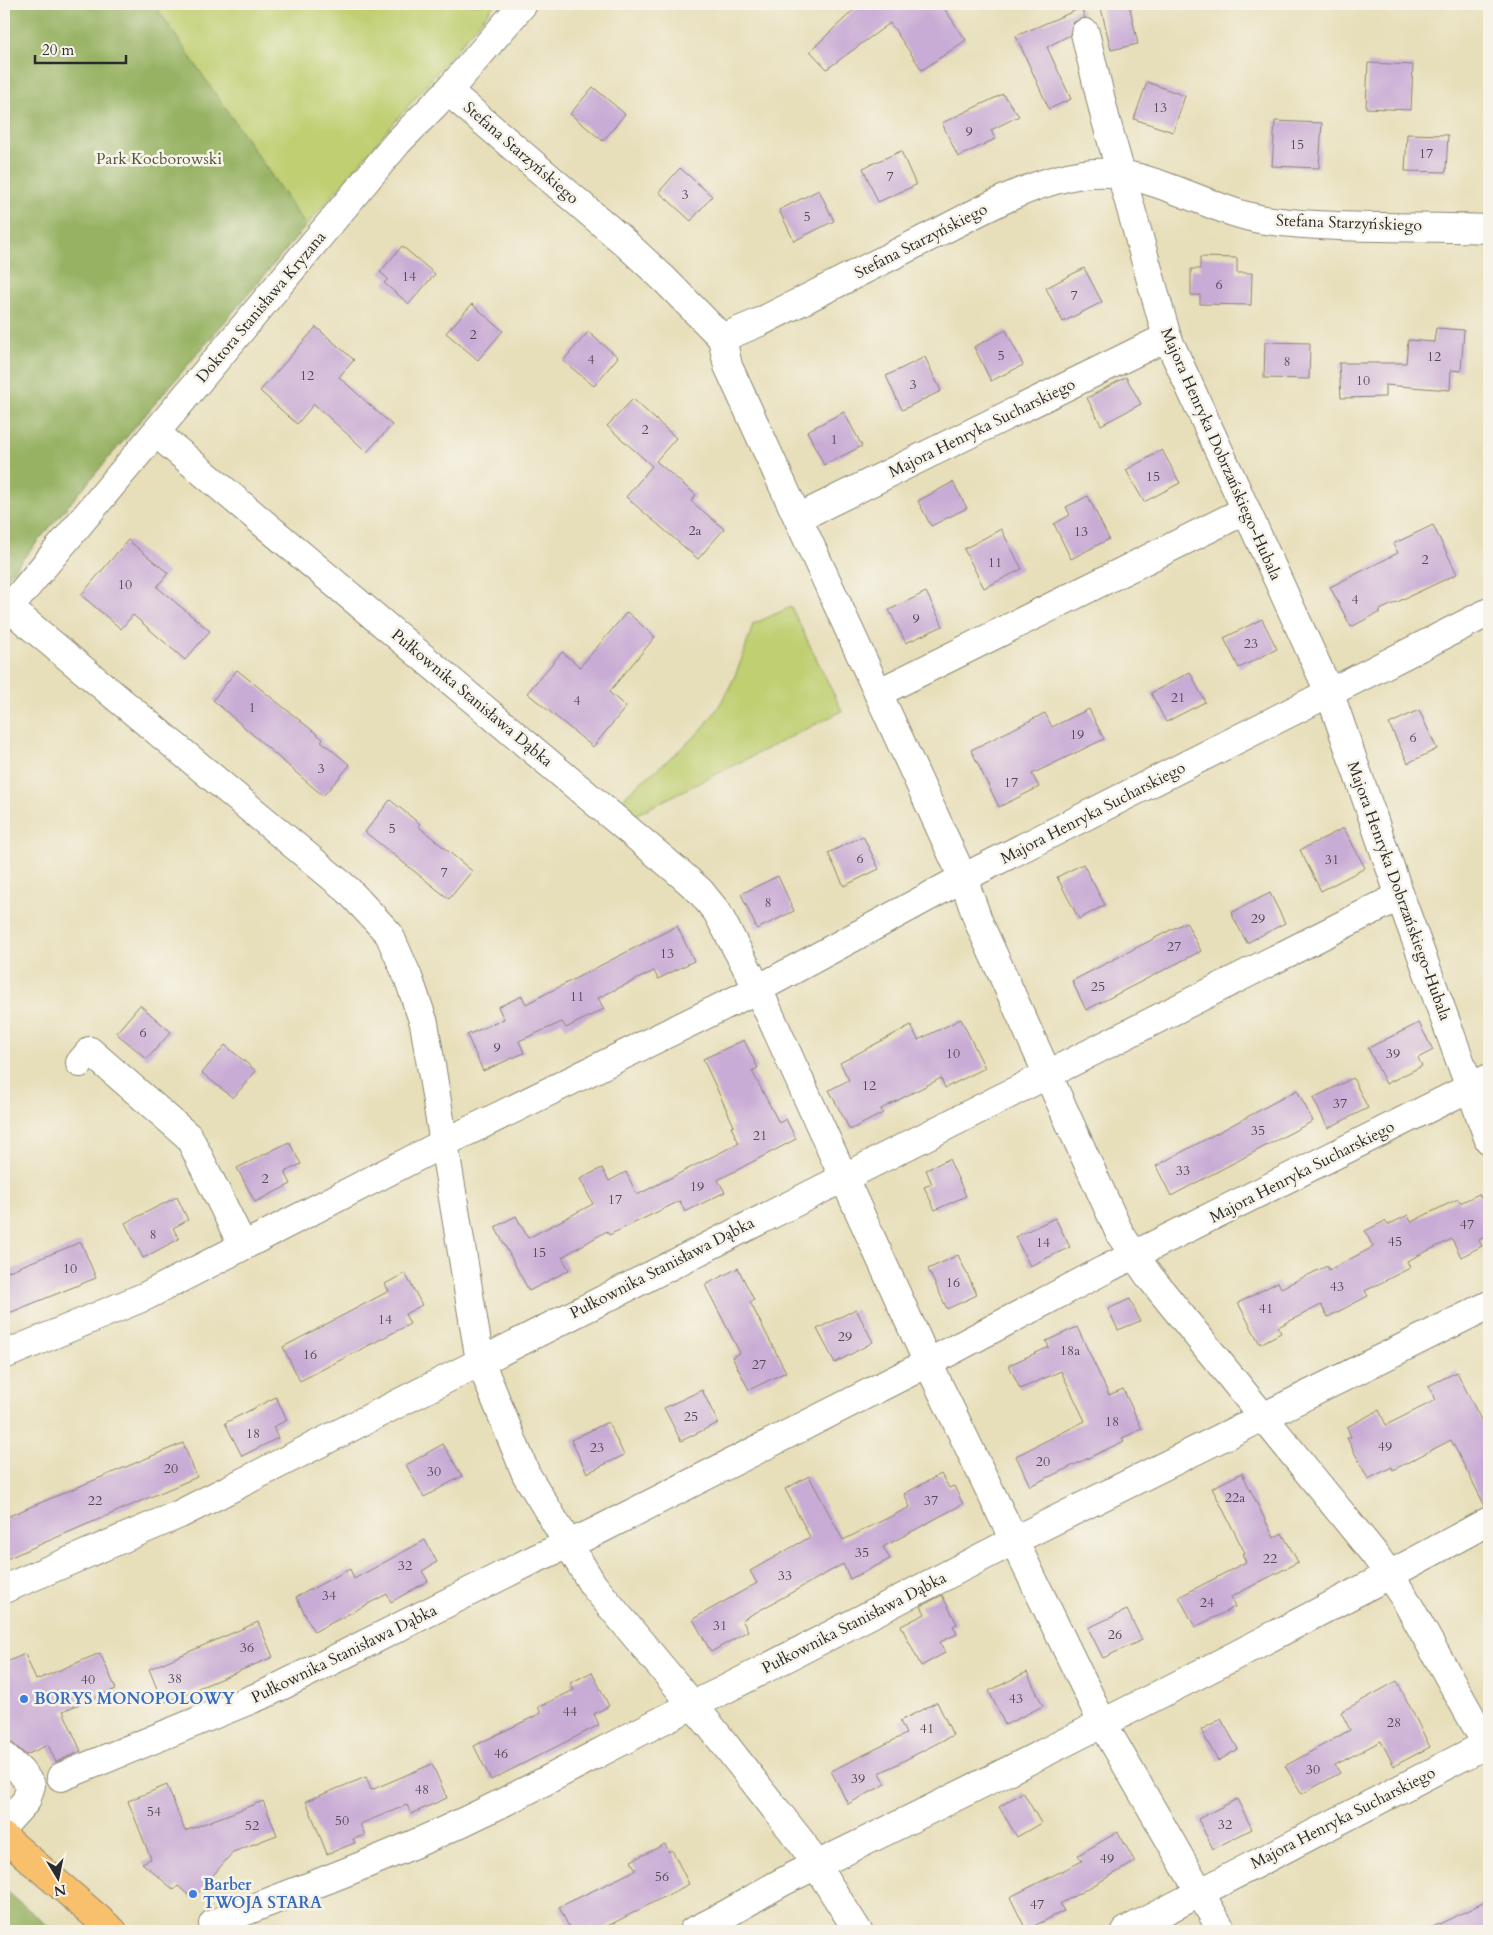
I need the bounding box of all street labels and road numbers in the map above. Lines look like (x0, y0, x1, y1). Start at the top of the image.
street label: Stefana Starzyńskiego (459, 97, 584, 210)
street label: Stefana Starzyńskiego (851, 198, 991, 284)
street label: Stefana Starzyńskiego (1276, 209, 1423, 237)
street label: Doktora Stanisława Kryzana (191, 226, 331, 387)
street label: Majora Henryka Dobrzańskiego-Hubala (1155, 324, 1287, 584)
street label: Majora Henryka Sucharskiego (885, 373, 1079, 483)
street label: Pułkownika Stanisława Dąbka (387, 624, 557, 772)
street label: Majora Henryka Sucharskiego (997, 757, 1190, 869)
street label: Majora Henryka Dobrzańskiego-Hubala (1342, 758, 1456, 1024)
street label: Majora Henryka Sucharskiego (1206, 1116, 1399, 1228)
street label: Pułkownika Stanisława Dąbka (566, 1212, 758, 1324)
street label: Pułkownika Stanisława Dąbka (758, 1567, 950, 1679)
street label: Pułkownika Stanisława Dąbka (247, 1599, 441, 1709)
street label: Majora Henryka Sucharskiego (1247, 1762, 1440, 1874)

